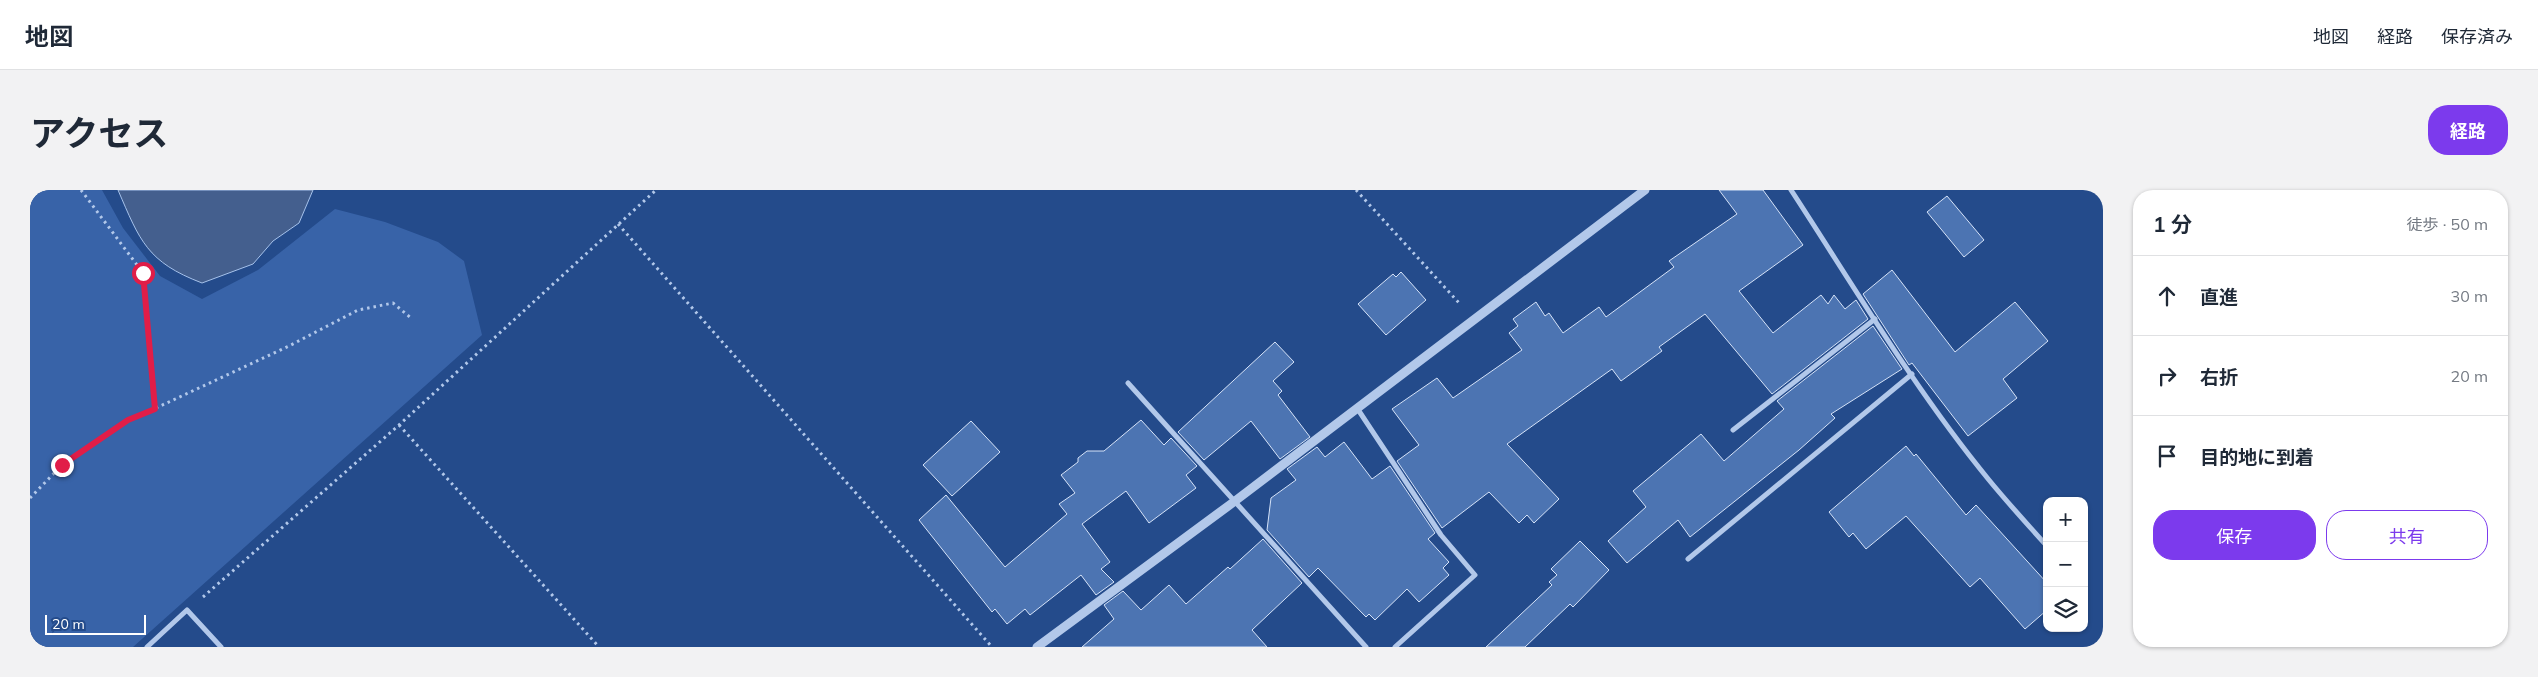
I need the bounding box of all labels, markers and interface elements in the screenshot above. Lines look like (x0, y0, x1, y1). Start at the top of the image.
text: 地図 (25, 21, 73, 51)
text: 地図 (2313, 25, 2349, 48)
text: 経路 (2377, 25, 2413, 48)
text: 保存済み (2441, 25, 2513, 48)
button: 経路 (2428, 105, 2508, 155)
text: アクセス (30, 111, 168, 155)
text: 1 分 (2153, 211, 2192, 237)
text: 徒歩 · 50 m (2407, 214, 2488, 234)
route start (132, 262, 155, 285)
icon: ahead (2153, 282, 2181, 310)
text: 直進 (2200, 285, 2238, 309)
text: 30 m (2451, 286, 2488, 306)
icon: right (2153, 362, 2181, 390)
text: 右折 (2200, 365, 2238, 389)
text: 20 m (2451, 366, 2488, 386)
icon: arrive (2153, 442, 2181, 470)
text: 目的地に到着 (2200, 445, 2314, 469)
route end (51, 454, 74, 477)
map controls (2043, 497, 2088, 632)
button: + (2043, 497, 2088, 542)
button: 保存 (2153, 510, 2316, 560)
button: 共有 (2326, 510, 2488, 560)
button: − (2043, 542, 2088, 587)
button: layers (2043, 587, 2088, 632)
scale bar (45, 612, 146, 635)
text: 20 m (52, 615, 85, 633)

